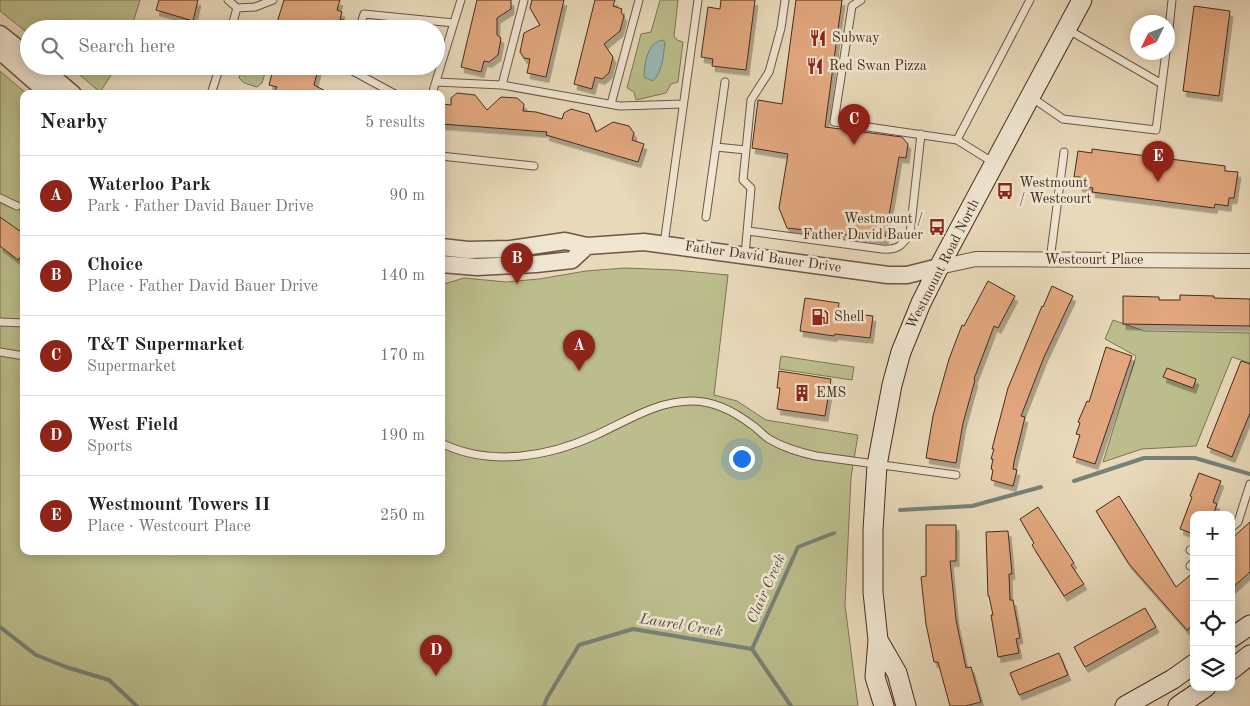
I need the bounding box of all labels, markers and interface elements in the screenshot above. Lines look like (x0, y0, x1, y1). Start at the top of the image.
north arrow (1130, 15, 1175, 60)
search box (20, 20, 445, 75)
restaurant icon: Subway (808, 28, 828, 48)
place label: Subway (832, 31, 880, 45)
icon: search (38, 34, 66, 62)
text: Search here (78, 38, 175, 57)
restaurant icon: Red Swan Pizza (805, 56, 825, 76)
place label: Red Swan Pizza (829, 59, 927, 73)
pin: C (838, 104, 870, 145)
text: Nearby (40, 112, 108, 133)
text: 5 results (365, 115, 425, 131)
pin: E (1142, 141, 1174, 182)
text: Waterloo Park (87, 176, 211, 195)
place label: Westmount / Westcourt (1019, 176, 1092, 206)
bus stop icon: Westmount / Westcourt (995, 181, 1015, 201)
text: A (50, 188, 62, 204)
text: 90 m (389, 188, 425, 204)
street label: Westmount Road North (904, 196, 982, 331)
text: Park · Father David Bauer Drive (87, 199, 314, 215)
place label: Westmount / Father David Bauer (803, 212, 923, 242)
bus stop icon: Westmount / Father David Bauer (927, 217, 947, 237)
street label: Father David Bauer Drive (684, 239, 842, 275)
pin: B (501, 243, 533, 284)
street label: Westcourt Place (1045, 253, 1143, 267)
text: Choice (87, 256, 143, 275)
text: B (50, 268, 62, 284)
text: 140 m (380, 268, 425, 284)
text: Place · Father David Bauer Drive (87, 279, 318, 295)
fuel station icon: Shell (810, 307, 830, 327)
place label: Shell (834, 310, 865, 324)
pin: A (563, 330, 595, 371)
text: T&T Supermarket (87, 336, 244, 355)
text: C (51, 348, 61, 364)
text: 170 m (380, 348, 425, 364)
text: Supermarket (87, 359, 176, 375)
building icon: EMS (792, 383, 812, 403)
place label: EMS (816, 386, 846, 400)
text: West Field (87, 416, 178, 435)
text: D (50, 428, 62, 444)
text: 190 m (380, 428, 425, 444)
text: Sports (87, 439, 132, 455)
your location (729, 446, 755, 472)
text: Westmount Towers II (87, 496, 270, 515)
text: E (50, 508, 62, 524)
text: 250 m (380, 508, 425, 524)
map controls (1190, 511, 1235, 691)
button: + (1190, 511, 1235, 556)
text: Place · Westcourt Place (87, 519, 251, 535)
water label: Clair Creek (745, 552, 789, 626)
button: − (1190, 556, 1235, 601)
button: locate (1190, 601, 1235, 646)
water label: Laurel Creek (637, 612, 724, 640)
pin: D (420, 635, 452, 676)
button: layers (1190, 646, 1235, 691)

